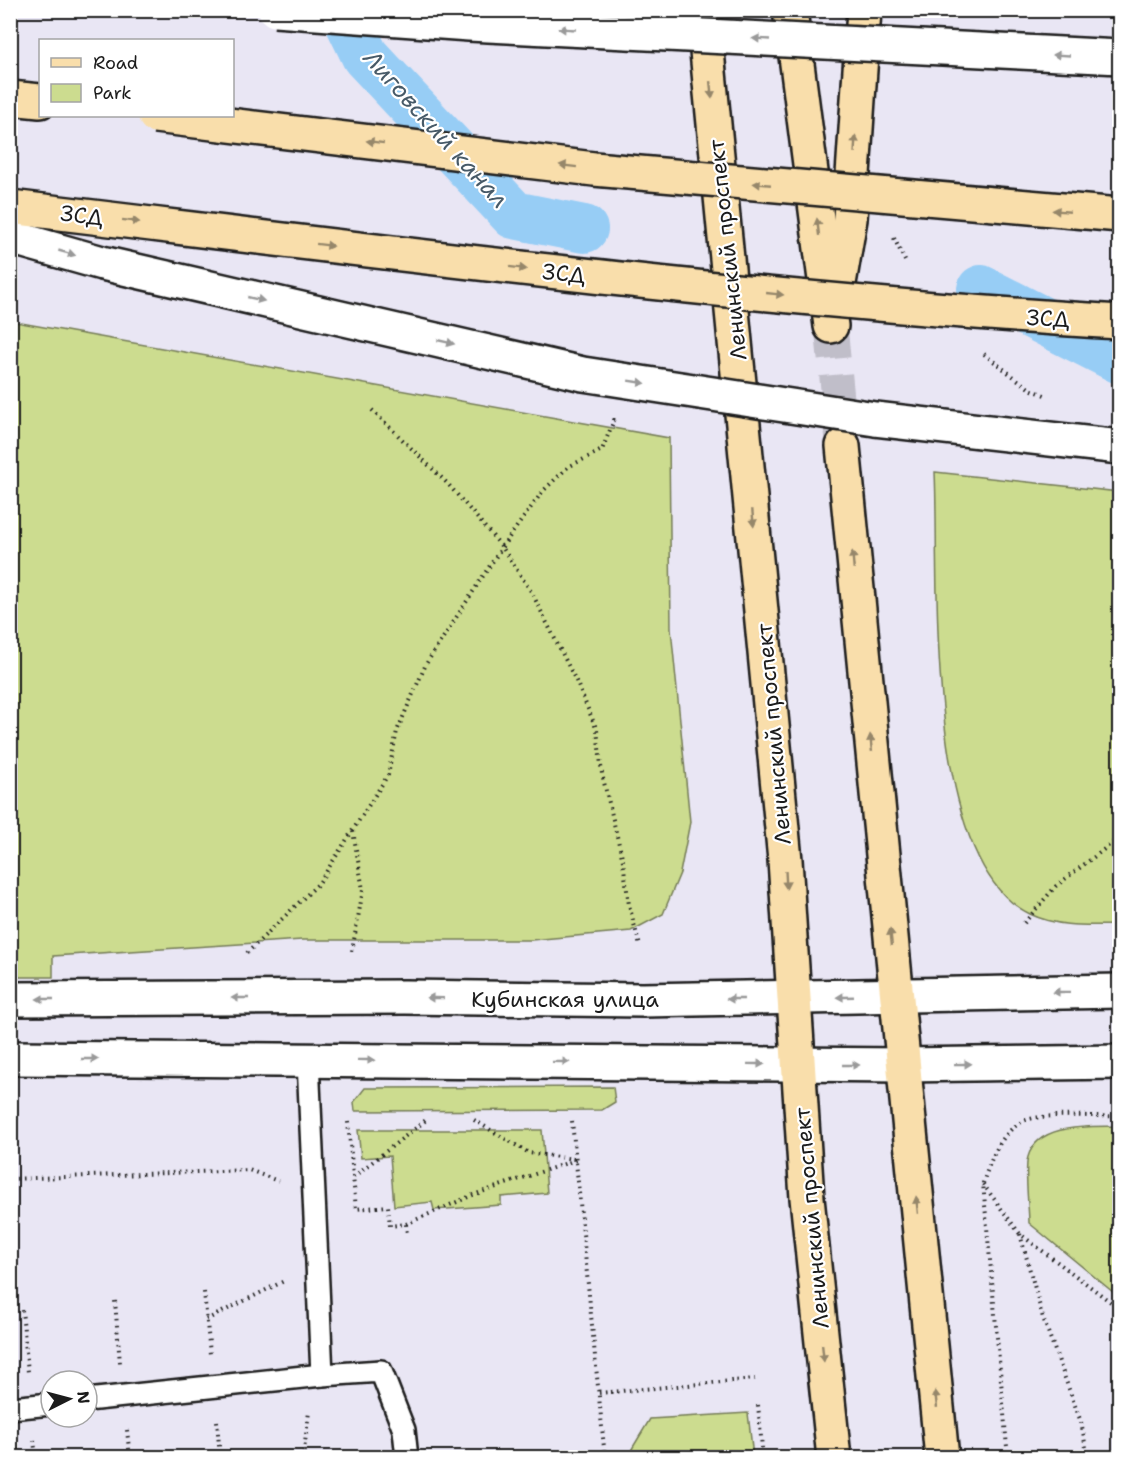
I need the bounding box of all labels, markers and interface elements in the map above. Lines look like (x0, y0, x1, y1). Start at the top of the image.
one-way arrow (557, 25, 576, 34)
one-way arrow (752, 35, 771, 44)
legend (39, 39, 234, 117)
water label: Лиговский канал (356, 42, 516, 215)
one-way arrow (1052, 50, 1071, 60)
text: Road (93, 51, 138, 75)
one-way arrow (706, 80, 716, 99)
text: Park (93, 81, 132, 105)
one-way arrow (850, 134, 859, 153)
street label: Ленинский проспект (701, 137, 754, 362)
one-way arrow (365, 138, 384, 147)
one-way arrow (559, 161, 578, 171)
one-way arrow (753, 179, 772, 189)
street label: ЗСД (59, 198, 105, 233)
one-way arrow (1052, 206, 1071, 216)
one-way arrow (122, 217, 141, 226)
one-way arrow (813, 217, 823, 236)
one-way arrow (315, 240, 334, 249)
one-way arrow (58, 249, 76, 258)
street label: ЗСД (541, 257, 587, 290)
one-way arrow (509, 263, 528, 272)
one-way arrow (766, 289, 785, 299)
one-way arrow (247, 294, 266, 304)
street label: ЗСД (1026, 303, 1071, 334)
one-way arrow (437, 338, 456, 348)
one-way arrow (628, 378, 647, 387)
one-way arrow (748, 509, 758, 528)
one-way arrow (848, 550, 858, 569)
street label: Ленинский проспект (749, 621, 798, 846)
one-way arrow (866, 734, 876, 753)
one-way arrow (782, 870, 791, 889)
one-way arrow (886, 928, 896, 947)
street label: Кубинская улица (471, 985, 659, 1014)
one-way arrow (1052, 987, 1071, 996)
one-way arrow (836, 992, 855, 1002)
one-way arrow (231, 993, 250, 1003)
one-way arrow (426, 993, 445, 1003)
one-way arrow (36, 994, 55, 1004)
one-way arrow (726, 994, 745, 1004)
one-way arrow (80, 1054, 99, 1064)
one-way arrow (357, 1055, 376, 1065)
one-way arrow (552, 1057, 571, 1067)
one-way arrow (747, 1059, 766, 1069)
one-way arrow (953, 1059, 972, 1069)
one-way arrow (842, 1060, 861, 1070)
street label: Ленинский проспект (787, 1105, 836, 1330)
one-way arrow (912, 1196, 921, 1215)
one-way arrow (818, 1343, 828, 1362)
north arrow (39, 1369, 99, 1429)
text: N (72, 1390, 95, 1405)
one-way arrow (931, 1390, 941, 1409)

